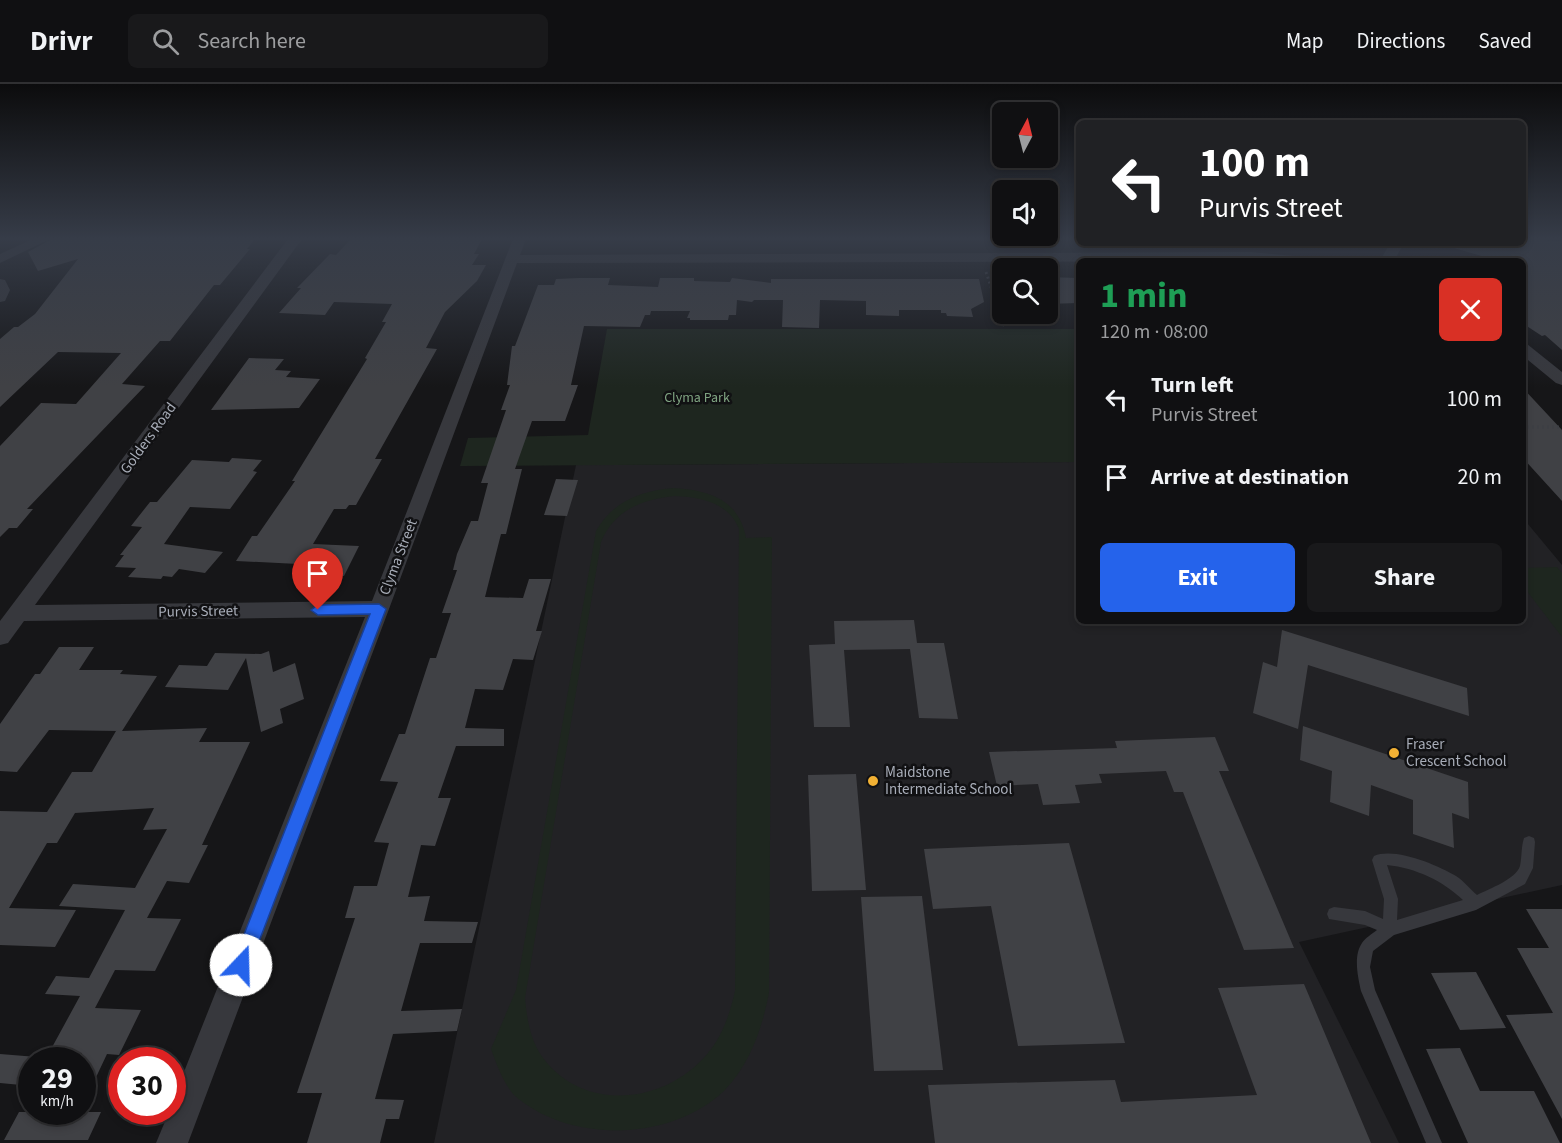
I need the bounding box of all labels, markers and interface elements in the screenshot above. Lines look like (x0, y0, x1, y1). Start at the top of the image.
search box (128, 14, 548, 68)
text: Drivr (30, 21, 92, 61)
icon: search (149, 25, 182, 58)
text: Search here (197, 25, 306, 57)
text: Map (1286, 26, 1324, 56)
text: Directions (1357, 26, 1445, 56)
text: Saved (1478, 26, 1532, 56)
north arrow (992, 102, 1058, 168)
map controls (992, 102, 1058, 324)
text: 100 m (1199, 133, 1310, 193)
icon: left (1100, 144, 1178, 222)
button: sound (992, 180, 1058, 246)
text: Purvis Street (1199, 189, 1343, 228)
button: search (992, 258, 1058, 324)
text: 1 min (1100, 270, 1188, 321)
button: close (1439, 278, 1502, 341)
text: 120 m · 08:00 (1100, 318, 1208, 346)
text: Turn left (1151, 369, 1233, 401)
icon: left (1100, 383, 1133, 416)
text: 100 m (1447, 383, 1502, 415)
park label: Clyma Park (664, 388, 730, 408)
street label: Golders Road (115, 398, 181, 478)
text: Purvis Street (1151, 401, 1257, 429)
icon: arrive (1100, 461, 1133, 494)
text: Arrive at destination (1151, 461, 1349, 493)
text: 20 m (1457, 461, 1502, 493)
street label: Clyma Street (374, 516, 423, 598)
button: Exit (1100, 543, 1295, 612)
button: Share (1307, 543, 1502, 612)
pin (292, 548, 343, 610)
icon: arrive (301, 557, 334, 590)
street label: Purvis Street (158, 600, 238, 623)
place label: Fraser Crescent School (1406, 734, 1507, 772)
marker: Fraser Crescent School (1387, 746, 1401, 760)
place label: Maidstone Intermediate School (885, 762, 1012, 800)
marker: Maidstone Intermediate School (866, 774, 880, 788)
position arrow (209, 933, 273, 997)
speed limit sign: 30 (108, 1047, 186, 1125)
text: 29 (41, 1057, 73, 1100)
text: km/h (40, 1091, 74, 1112)

